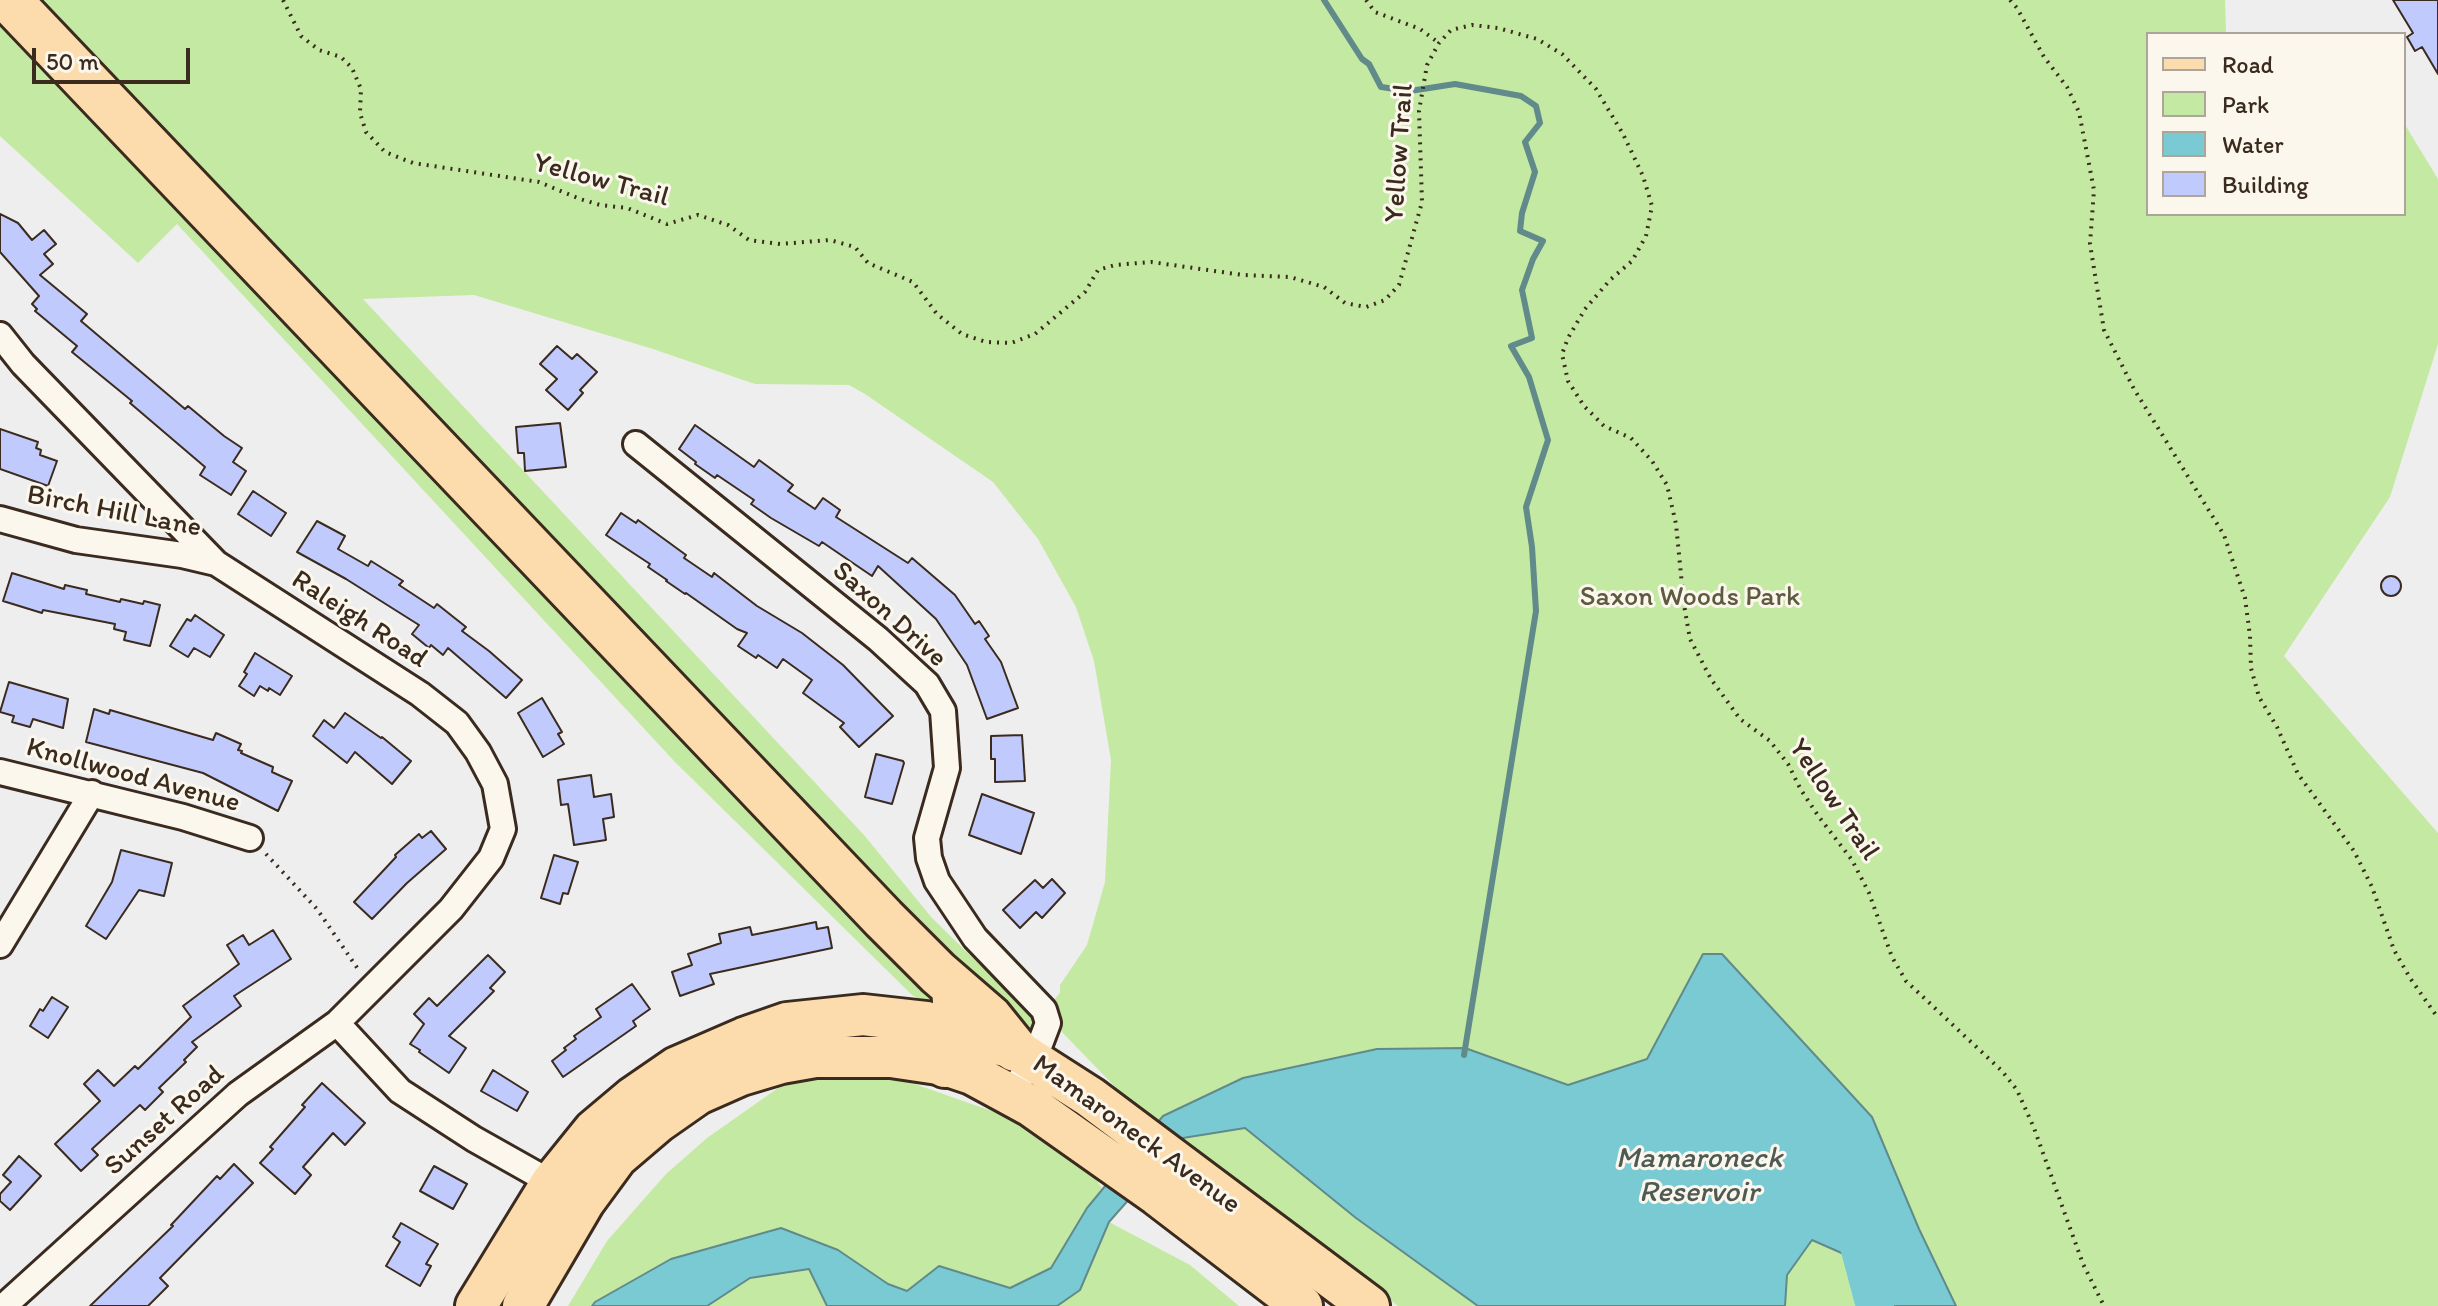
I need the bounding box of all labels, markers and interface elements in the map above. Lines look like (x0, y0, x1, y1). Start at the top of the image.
scale bar (36, 32, 194, 82)
legend (2146, 32, 2406, 216)
text: 50 m (46, 47, 99, 76)
text: Road (2222, 50, 2274, 79)
street label: Yellow Trail (1378, 82, 1422, 224)
text: Park (2222, 90, 2269, 119)
text: Water (2222, 130, 2284, 159)
street label: Yellow Trail (529, 147, 673, 215)
text: Building (2222, 170, 2309, 199)
street label: Birch Hill Lane (24, 479, 204, 545)
street label: Saxon Drive (825, 555, 953, 675)
street label: Raleigh Road (285, 564, 433, 676)
park label: Saxon Woods Park (1580, 581, 1800, 615)
street label: Knollwood Avenue (22, 731, 244, 821)
street label: Yellow Trail (1780, 733, 1886, 867)
street label: Mamaroneck Avenue (1025, 1048, 1247, 1222)
street label: Sunset Road (98, 1058, 232, 1184)
water label: Mamaroneck Reservoir (1616, 1141, 1782, 1212)

